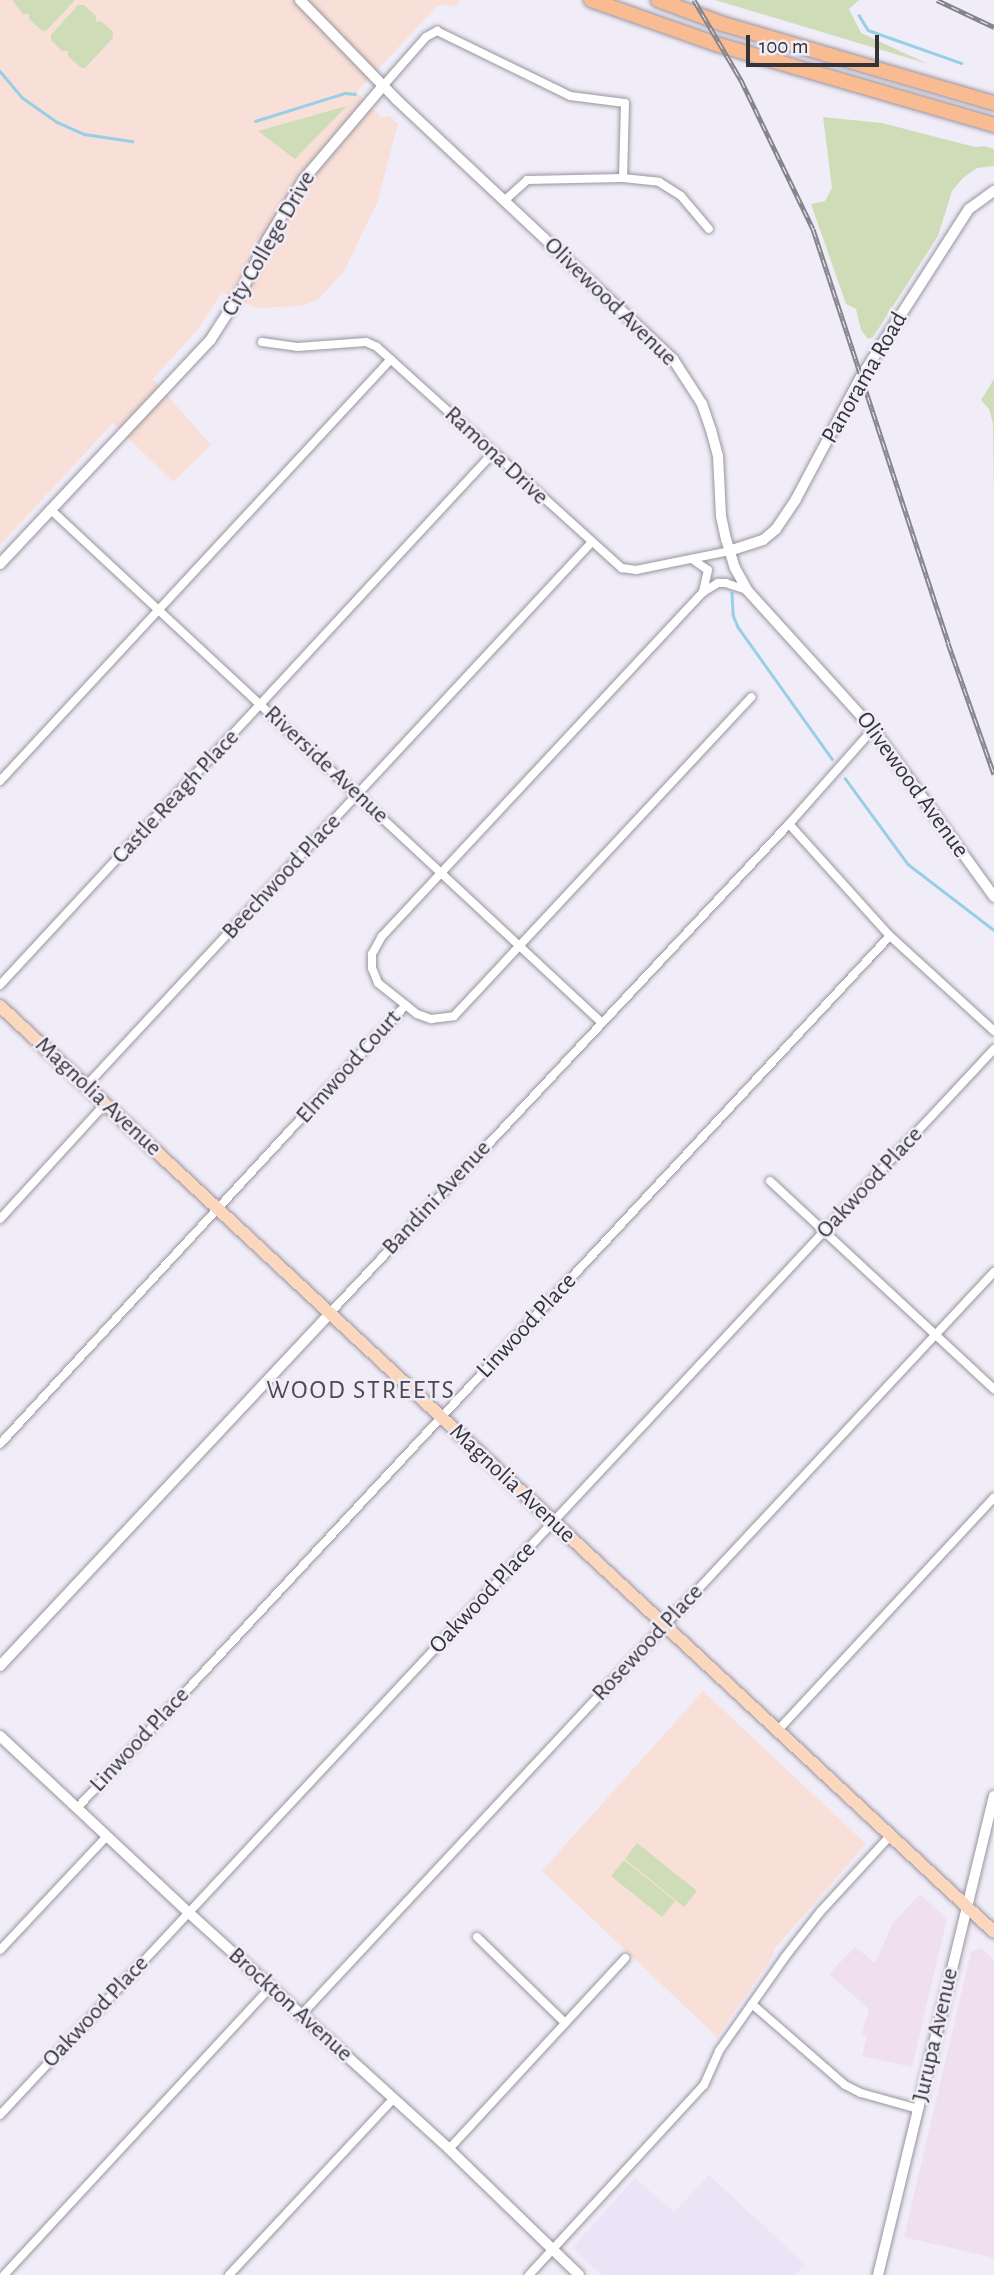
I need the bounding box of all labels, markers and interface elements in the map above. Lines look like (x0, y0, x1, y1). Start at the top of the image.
scale bar (749, 21, 882, 65)
text: 100 m (759, 36, 809, 57)
street label: City College Drive (216, 166, 322, 322)
street label: Olivewood Avenue (538, 231, 682, 373)
street label: Panorama Road (816, 307, 914, 449)
street label: Ramona Drive (438, 401, 554, 511)
street label: Riverside Avenue (258, 700, 394, 830)
street label: Olivewood Avenue (849, 706, 975, 864)
street label: Castle Reagh Place (106, 724, 246, 870)
street label: Beechwood Place (216, 808, 348, 946)
street label: Elmwood Court (290, 1004, 408, 1130)
street label: Magnolia Avenue (29, 1031, 167, 1163)
street label: Oakwood Place (811, 1121, 929, 1245)
street label: Bandini Avenue (377, 1135, 497, 1261)
street label: Linwood Place (471, 1267, 583, 1385)
district label: WOOD STREETS (268, 1375, 454, 1407)
street label: Magnolia Avenue (443, 1418, 581, 1550)
street label: Oakwood Place (424, 1536, 542, 1660)
street label: Rosewood Place (586, 1578, 710, 1708)
street label: Linwood Place (84, 1681, 196, 1799)
street label: Brockton Avenue (222, 1942, 358, 2068)
street label: Oakwood Place (37, 1950, 155, 2074)
street label: Jurupa Avenue (907, 1965, 965, 2105)

